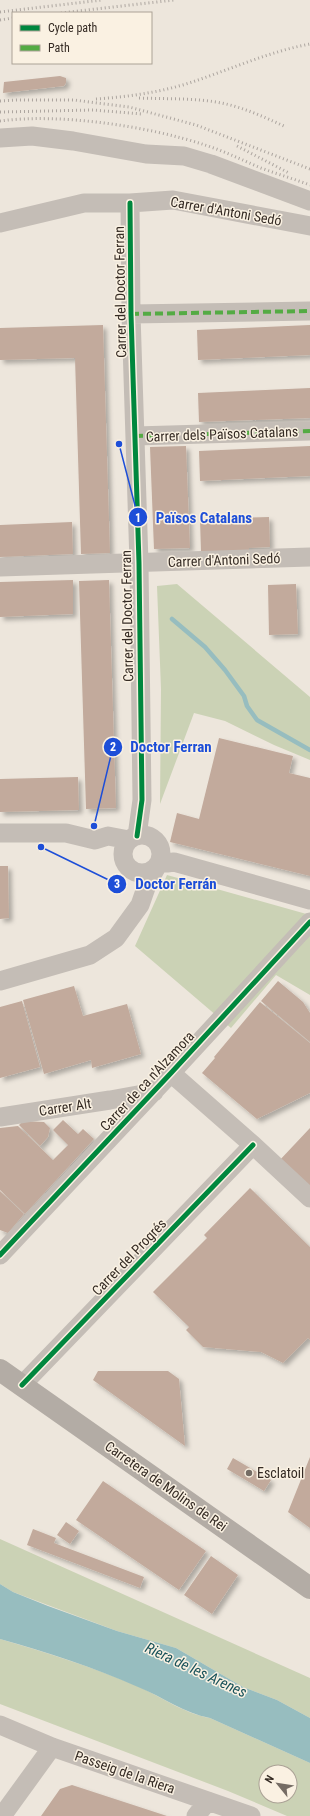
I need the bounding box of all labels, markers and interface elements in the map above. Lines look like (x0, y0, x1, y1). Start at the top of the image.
legend (12, 12, 152, 64)
text: Cycle path (48, 21, 98, 35)
text: Path (48, 41, 70, 55)
street label: Carrer d'Antoni Sedó (169, 193, 283, 229)
street label: Carrer del Doctor Ferran (111, 226, 129, 358)
street label: Carrer dels Països Catalans (145, 423, 299, 445)
callout: Països Catalans (128, 504, 260, 531)
text: Països Catalans (156, 509, 252, 527)
text: 1 (135, 511, 141, 525)
street label: Carrer del Doctor Ferran (118, 550, 136, 682)
street label: Carrer d'Antoni Sedó (167, 550, 281, 570)
callout: Doctor Ferran (103, 734, 220, 761)
text: Doctor Ferran (130, 738, 212, 756)
text: 2 (110, 740, 116, 754)
callout: Doctor Ferrán (107, 871, 225, 898)
text: Doctor Ferrán (135, 875, 217, 893)
text: 3 (114, 877, 120, 891)
street label: Carrer de ca n'Alzamora (97, 1028, 197, 1134)
street label: Carrer Alt (38, 1095, 92, 1119)
street label: Carrer del Progrés (89, 1216, 169, 1298)
street label: Carretera de Molins de Rei (102, 1438, 230, 1534)
place label: Esclatoil (257, 1465, 304, 1481)
marker: Esclatoil (244, 1468, 254, 1478)
water label: Riera de les Arenes (142, 1639, 250, 1702)
street label: Passeig de la Riera (73, 1747, 177, 1797)
north arrow (258, 1764, 298, 1804)
text: N (262, 1773, 277, 1785)

